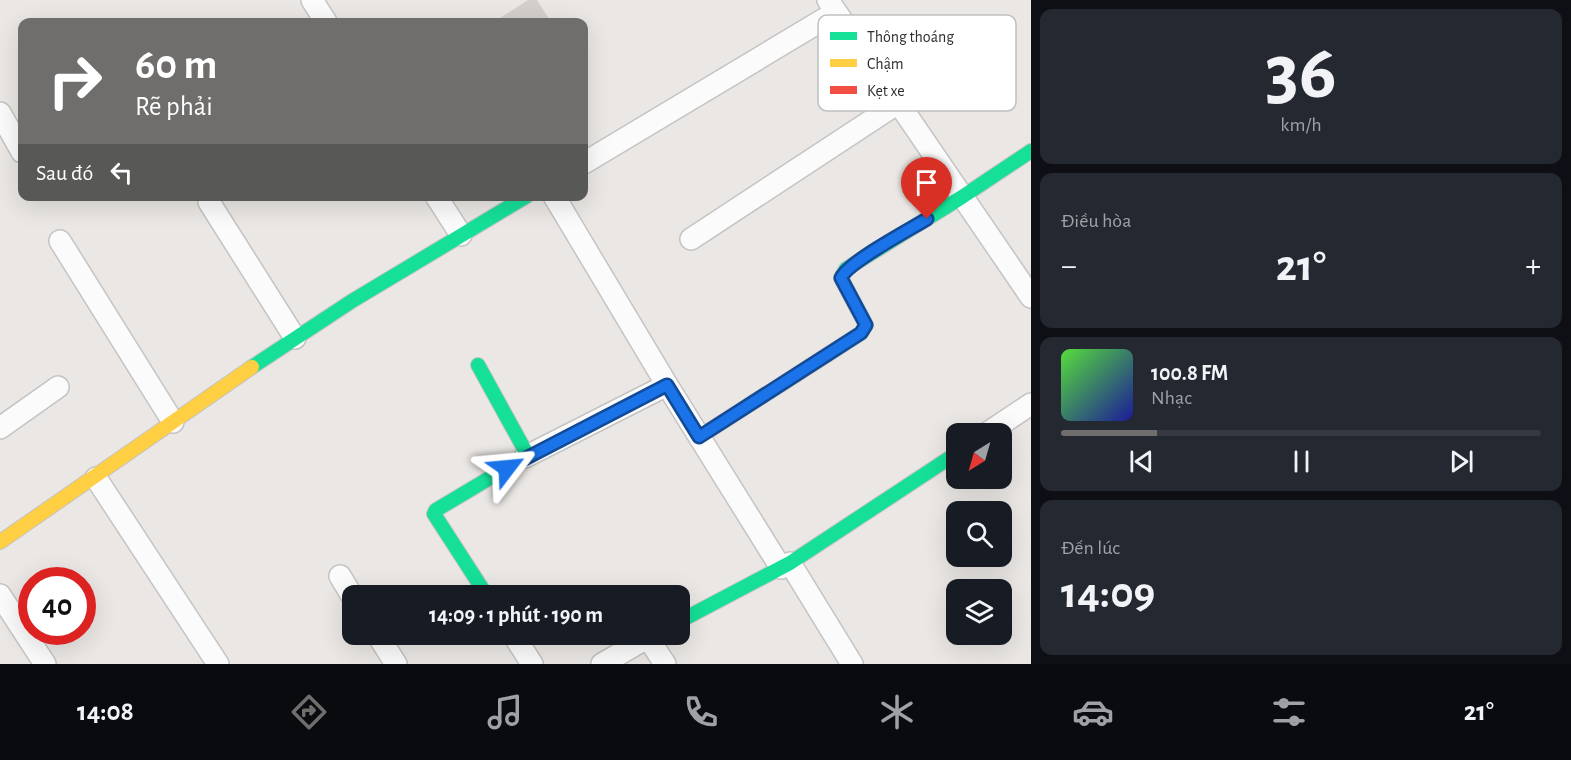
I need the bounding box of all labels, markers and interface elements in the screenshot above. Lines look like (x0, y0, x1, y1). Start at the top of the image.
legend (818, 15, 1016, 111)
text: Thông thoáng (867, 29, 954, 45)
text: 36 (1265, 35, 1337, 113)
icon: right (36, 42, 114, 120)
text: 60 m (135, 44, 217, 86)
text: Chậm (867, 56, 904, 72)
text: Kẹt xe (867, 83, 905, 99)
text: Rẽ phải (135, 93, 213, 120)
text: km/h (1280, 115, 1322, 135)
icon: left (105, 156, 138, 189)
pin (901, 157, 952, 219)
text: Sau đó (36, 162, 93, 184)
icon: arrive (910, 166, 943, 199)
text: Điều hòa (1061, 211, 1131, 231)
text: 21° (1276, 244, 1326, 289)
text: − (1061, 250, 1077, 283)
text: + (1525, 250, 1541, 283)
text: 100.8 FM (1151, 362, 1228, 384)
text: Nhạc (1151, 388, 1192, 408)
north arrow (946, 423, 1012, 489)
map controls (946, 423, 1012, 645)
position arrow (475, 436, 539, 500)
icon: previous (1125, 445, 1158, 478)
icon: pause (1285, 445, 1318, 478)
icon: next (1445, 445, 1478, 478)
button: search (946, 501, 1012, 567)
text: Đến lúc (1061, 538, 1120, 558)
speed limit sign: 40 (18, 567, 96, 645)
text: 14:09 (1061, 571, 1155, 616)
button: layers (946, 579, 1012, 645)
text: 14:09 · 1 phút · 190 m (429, 604, 603, 626)
icon: directions (288, 691, 330, 733)
icon: music (484, 691, 526, 733)
icon: phone (680, 691, 722, 733)
icon: climate (876, 691, 918, 733)
icon: car (1072, 691, 1114, 733)
icon: filters (1268, 691, 1310, 733)
text: 14:08 (77, 698, 134, 725)
text: 21° (1464, 698, 1494, 725)

